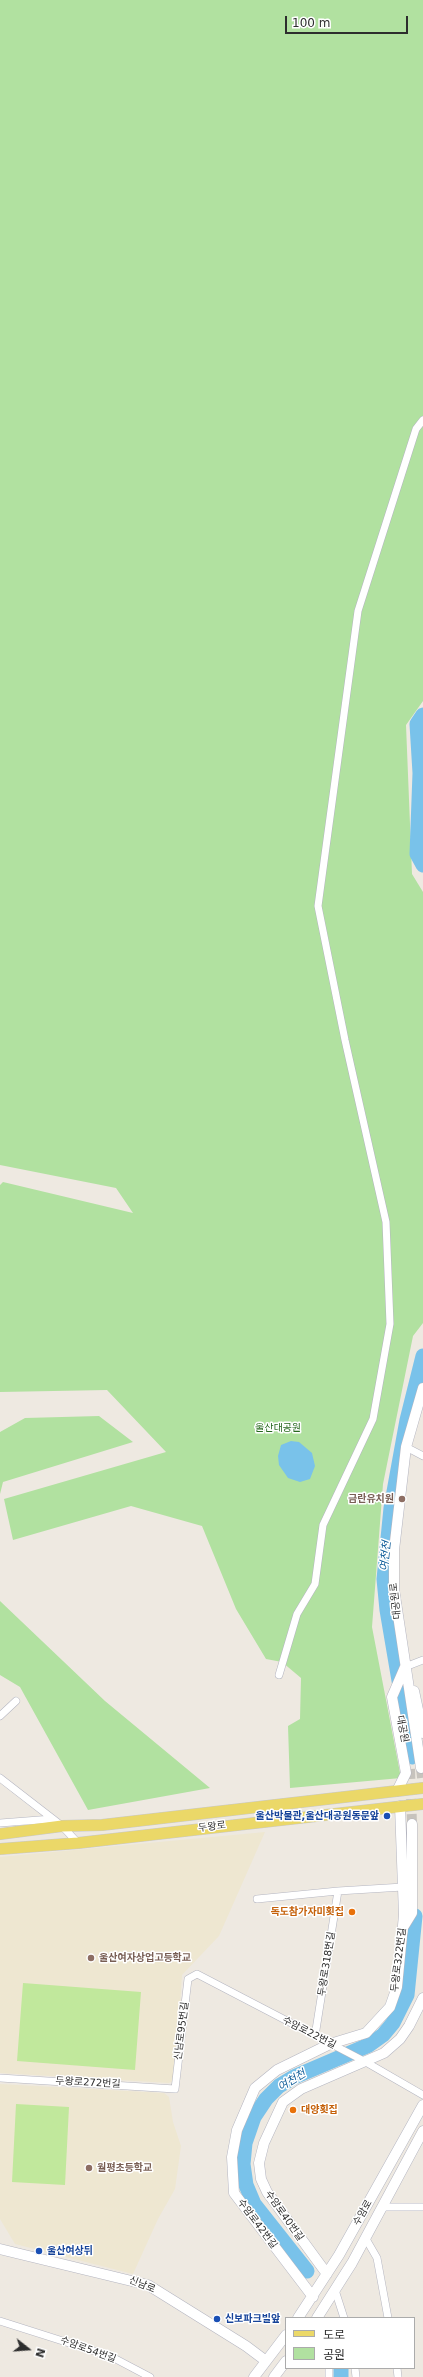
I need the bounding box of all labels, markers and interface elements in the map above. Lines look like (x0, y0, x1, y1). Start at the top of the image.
scale bar (287, 8, 410, 34)
text: 100 m (292, 16, 330, 30)
park label: 울산대공원 (255, 1422, 301, 1434)
place label: 금란유치원 (348, 1493, 394, 1505)
marker: 금란유치원 (397, 1494, 407, 1504)
water label: 여천천 (378, 1540, 394, 1572)
street label: 대공원로 (388, 1582, 404, 1620)
street label: 대공원 (393, 1714, 411, 1744)
place label: 울산박물관,울산대공원동문앞 (256, 1810, 379, 1822)
marker: 울산박물관,울산대공원동문앞 (382, 1811, 392, 1821)
street label: 두왕로 (198, 1819, 226, 1835)
place label: 독도참가자미횟집 (270, 1906, 344, 1918)
marker: 독도참가자미횟집 (347, 1907, 357, 1917)
street label: 두왕로322번길 (389, 1927, 409, 1993)
street label: 두왕로318번길 (316, 1931, 338, 1997)
place label: 울산여자상업고등학교 (99, 1952, 191, 1964)
marker: 울산여자상업고등학교 (86, 1953, 96, 1963)
street label: 신남로95번길 (172, 2001, 192, 2061)
street label: 수암로22번길 (280, 2014, 338, 2052)
water label: 여천천 (276, 2068, 308, 2094)
street label: 두왕로272번길 (55, 2075, 121, 2091)
place label: 대양횟집 (301, 2104, 338, 2116)
marker: 대양횟집 (288, 2105, 298, 2115)
place label: 월평초등학교 (97, 2162, 152, 2174)
marker: 월평초등학교 (84, 2163, 94, 2173)
street label: 수암로40번길 (262, 2189, 306, 2243)
street label: 수암로42번길 (235, 2197, 279, 2251)
street label: 수암로 (351, 2198, 375, 2228)
place label: 울산여상뒤 (47, 2245, 93, 2257)
marker: 울산여상뒤 (34, 2246, 44, 2256)
street label: 신남로 (127, 2274, 157, 2296)
place label: 신보파크빌앞 (225, 2313, 280, 2325)
marker: 신보파크빌앞 (212, 2314, 222, 2324)
legend (285, 2317, 415, 2369)
text: 도로 (323, 2328, 345, 2342)
north arrow (8, 2329, 48, 2369)
street label: 수암로54번길 (58, 2334, 118, 2366)
text: N (32, 2346, 48, 2359)
text: 공원 (323, 2348, 345, 2362)

